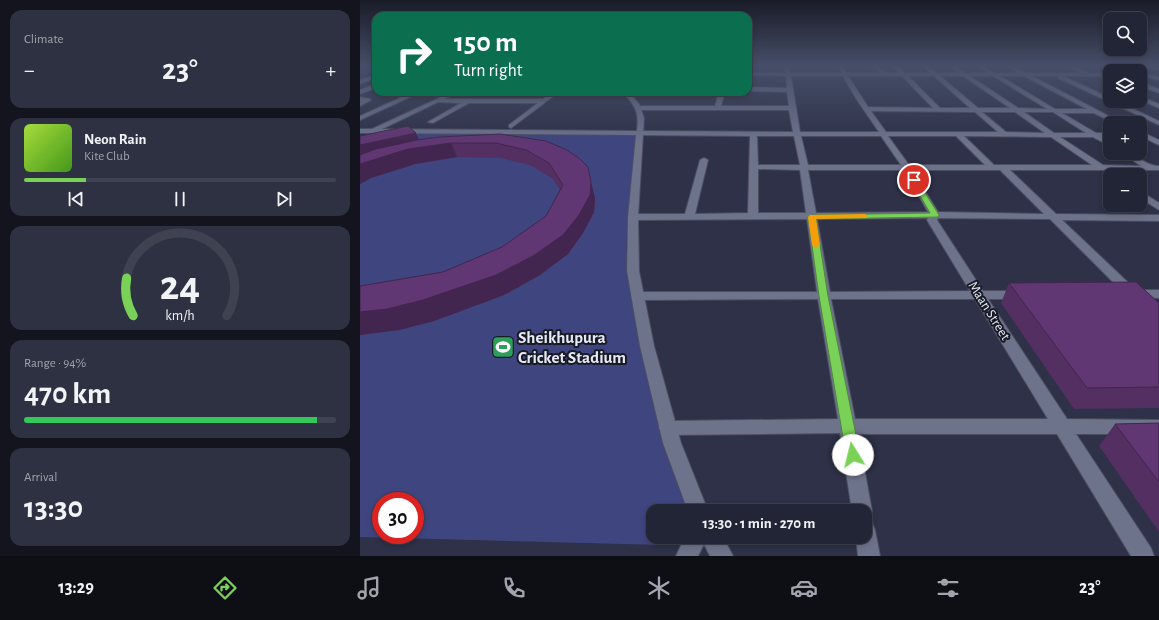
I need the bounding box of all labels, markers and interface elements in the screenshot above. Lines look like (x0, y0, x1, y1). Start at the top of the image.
map controls (1103, 12, 1147, 212)
button: search (1103, 12, 1147, 56)
icon: right (388, 28, 440, 80)
text: 150 m (454, 29, 518, 57)
text: Climate (24, 33, 63, 46)
text: 23° (162, 55, 198, 85)
text: − (24, 59, 35, 81)
text: + (325, 59, 336, 81)
text: Turn right (454, 62, 523, 80)
button: layers (1103, 64, 1147, 108)
button: + (1103, 116, 1147, 160)
text: Neon Rain (84, 132, 146, 147)
text: Kite Club (84, 150, 130, 163)
pin (897, 163, 931, 197)
button: − (1103, 168, 1147, 212)
icon: arrive (903, 169, 925, 191)
icon: previous (65, 188, 87, 210)
icon: pause (169, 188, 191, 210)
icon: next (273, 188, 295, 210)
text: 24 (160, 266, 200, 307)
street label: Maan Street (966, 279, 1013, 343)
text: km/h (165, 309, 195, 323)
place label: Sheikhupura Cricket Stadium (518, 329, 626, 366)
sports icon: Sheikhupura Cricket Stadium (490, 334, 516, 360)
text: Range · 94% (24, 357, 86, 370)
text: 470 km (24, 379, 111, 409)
position arrow (832, 434, 874, 476)
text: Arrival (24, 471, 57, 484)
speed limit sign: 30 (372, 492, 424, 544)
text: 13:30 (24, 493, 83, 523)
text: 13:30 · 1 min · 270 m (703, 516, 815, 531)
icon: directions (211, 574, 239, 602)
icon: music (355, 574, 383, 602)
icon: phone (500, 574, 528, 602)
icon: climate (645, 574, 673, 602)
icon: car (790, 574, 818, 602)
icon: filters (934, 574, 962, 602)
text: 13:29 (58, 579, 94, 597)
text: 23° (1079, 579, 1101, 597)

